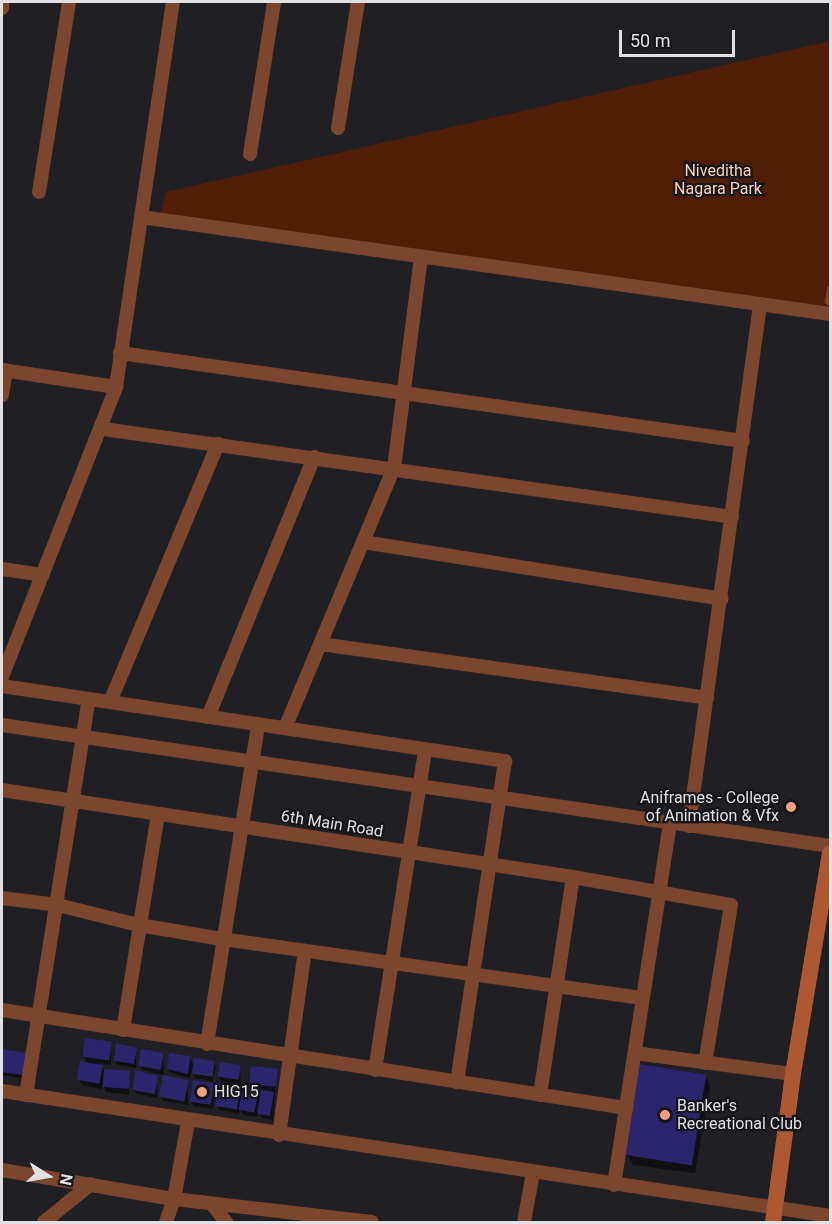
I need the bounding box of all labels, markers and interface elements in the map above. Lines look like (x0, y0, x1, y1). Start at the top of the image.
scale bar (622, 18, 738, 56)
text: 50 m (630, 30, 670, 51)
park label: Niveditha Nagara Park (674, 161, 762, 199)
place label: Aniframes - College of Animation & Vfx (640, 788, 779, 826)
marker: Aniframes - College of Animation & Vfx (784, 800, 798, 814)
street label: 6th Main Road (280, 806, 384, 842)
place label: HIG15 (214, 1082, 259, 1102)
marker: HIG15 (195, 1085, 209, 1099)
place label: Banker's Recreational Club (677, 1096, 802, 1134)
marker: Banker's Recreational Club (658, 1108, 672, 1122)
north arrow (18, 1146, 78, 1206)
text: N (56, 1172, 77, 1187)

